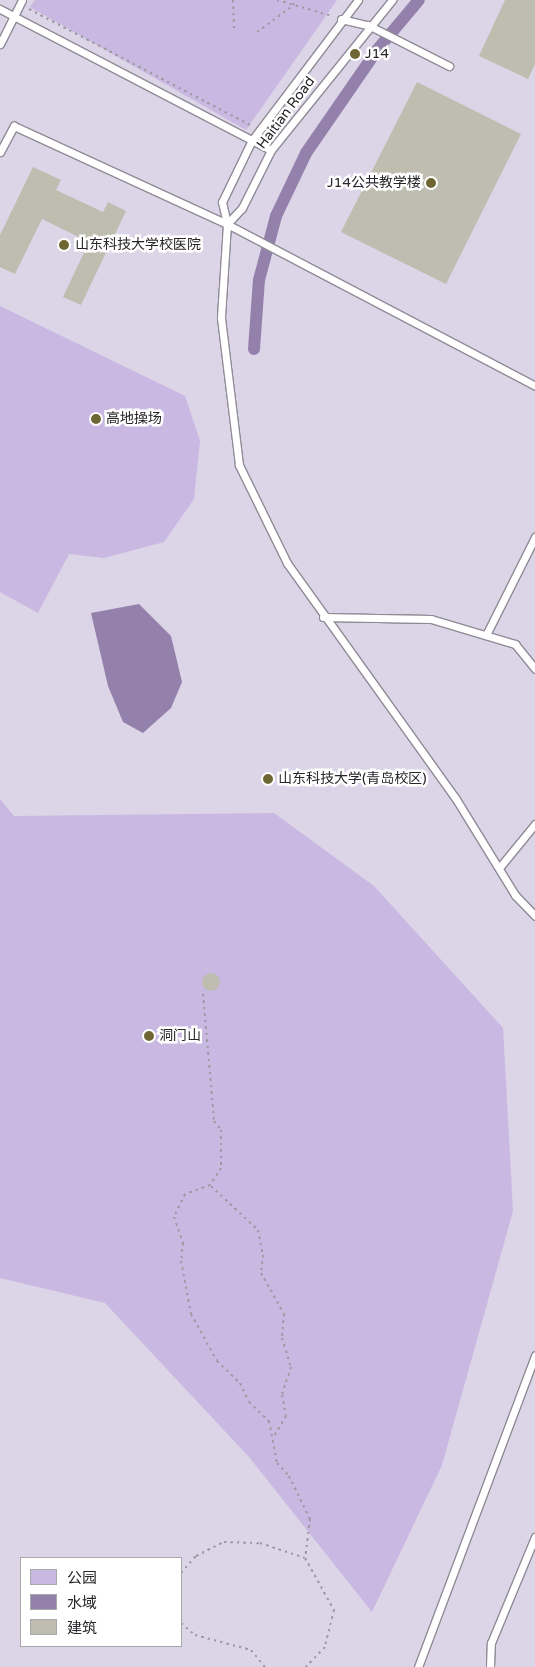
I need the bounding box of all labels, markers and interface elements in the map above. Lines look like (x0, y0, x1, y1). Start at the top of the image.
place label: J14 (365, 46, 389, 62)
marker: J14 (349, 48, 361, 60)
street label: Haitian Road (253, 74, 319, 152)
place label: J14公共教学楼 (327, 175, 421, 191)
marker: J14公共教学楼 (425, 177, 437, 189)
place label: 山东科技大学校医院 (75, 237, 201, 253)
marker: 山东科技大学校医院 (57, 238, 71, 252)
place label: 高地操场 (106, 411, 162, 427)
marker: 高地操场 (90, 413, 102, 425)
place label: 山东科技大学(青岛校区) (278, 771, 427, 787)
marker: 山东科技大学(青岛校区) (262, 773, 274, 785)
place label: 洞门山 (159, 1028, 201, 1044)
marker: 洞门山 (143, 1030, 155, 1042)
legend (20, 1557, 182, 1647)
text: 公园 (67, 1569, 97, 1587)
text: 水域 (67, 1594, 97, 1612)
text: 建筑 (67, 1619, 97, 1637)

